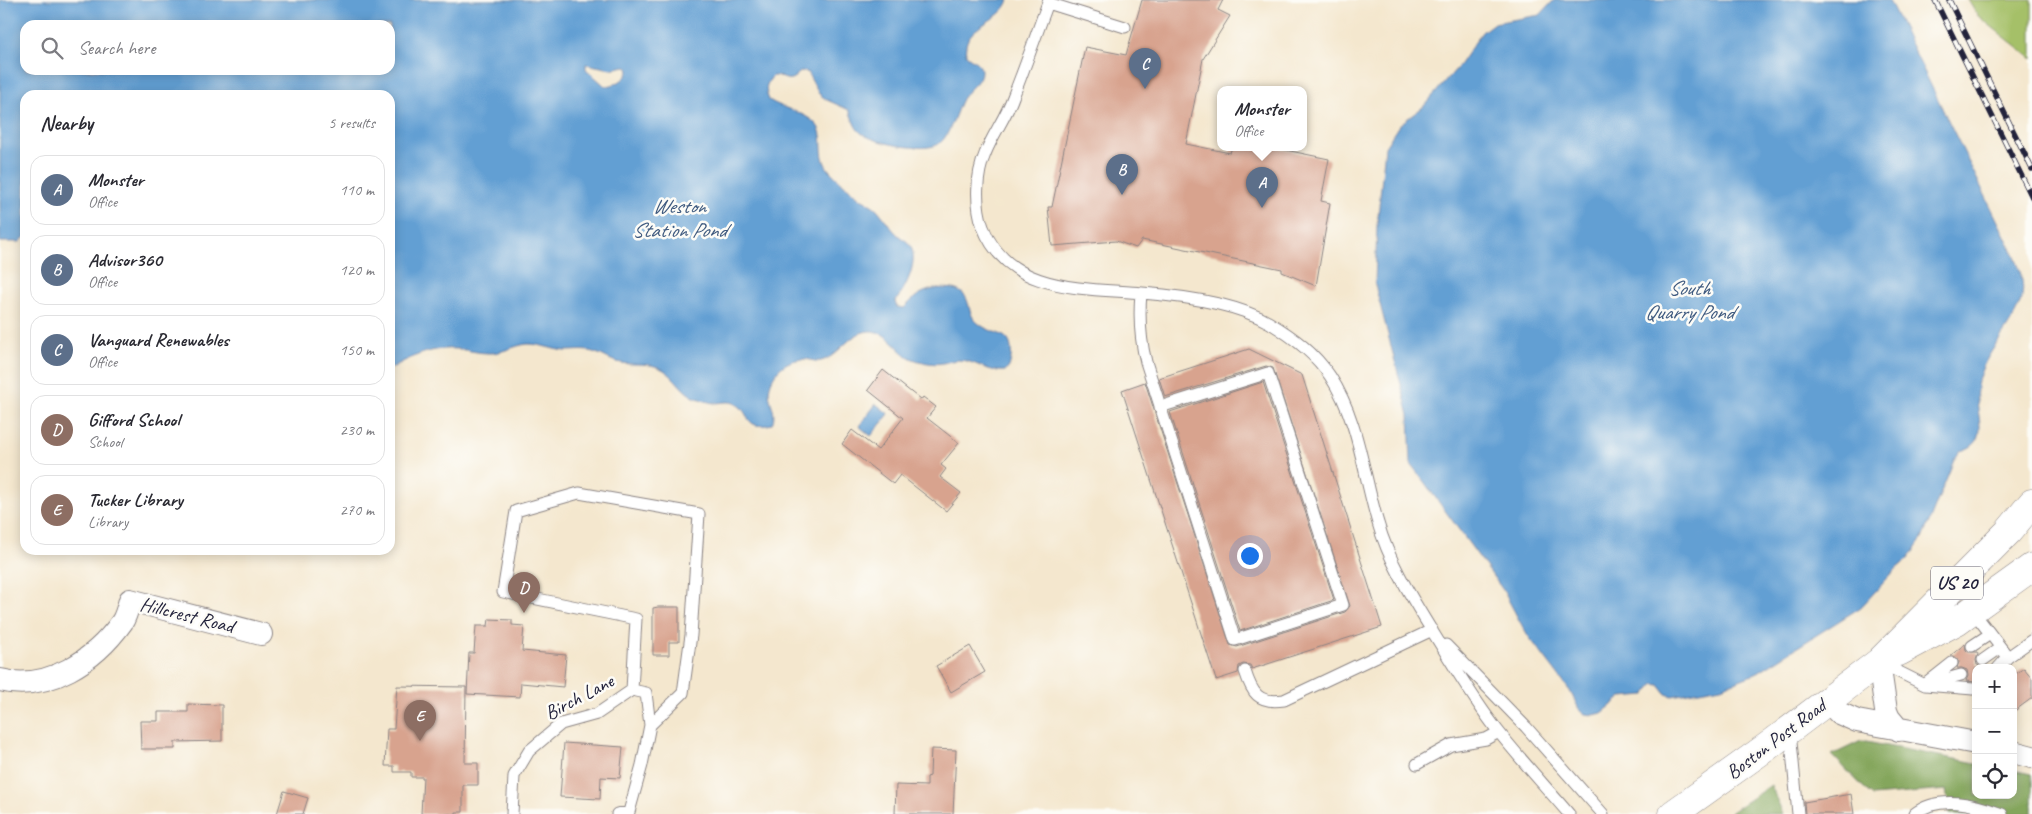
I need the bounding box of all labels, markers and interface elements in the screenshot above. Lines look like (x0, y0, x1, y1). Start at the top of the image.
search box (20, 20, 395, 75)
icon: search (38, 34, 66, 62)
text: Search here (78, 36, 155, 60)
pin: C (1129, 48, 1161, 89)
popup (1217, 86, 1307, 151)
text: Monster (1234, 97, 1290, 121)
text: Nearby (40, 110, 93, 136)
text: 5 results (328, 113, 375, 133)
text: Office (1234, 121, 1263, 141)
pin: B (1106, 154, 1138, 195)
pin: A (1246, 167, 1278, 208)
text: Monster (88, 168, 144, 192)
text: A (53, 180, 61, 200)
text: 110 m (340, 180, 374, 200)
text: Office (88, 192, 117, 212)
water label: Weston Station Pond (632, 193, 733, 243)
text: Advisor360 (88, 248, 162, 272)
text: B (53, 260, 61, 280)
text: 120 m (340, 260, 374, 280)
text: Office (88, 272, 117, 292)
water label: South Quarry Pond (1645, 275, 1740, 325)
text: Vanguard Renewables (88, 328, 229, 352)
text: C (53, 340, 61, 360)
text: 150 m (340, 340, 374, 360)
text: Office (88, 352, 117, 372)
text: Gifford School (88, 408, 180, 432)
text: D (52, 420, 62, 440)
text: 230 m (340, 420, 374, 440)
text: School (88, 432, 122, 452)
text: Tucker Library (88, 488, 183, 512)
text: E (53, 500, 61, 520)
text: 270 m (340, 500, 374, 520)
text: Library (88, 512, 128, 532)
your location (1237, 543, 1263, 569)
road number: US 20 (1931, 566, 1983, 600)
pin: D (508, 572, 540, 613)
street label: Hillcrest Road (138, 591, 239, 639)
map controls (1972, 664, 2017, 799)
button: + (1972, 664, 2017, 709)
street label: Birch Lane (540, 668, 619, 726)
street label: Boston Post Road (1721, 691, 1833, 785)
pin: E (404, 700, 436, 741)
button: − (1972, 709, 2017, 754)
button: locate (1972, 754, 2017, 799)

